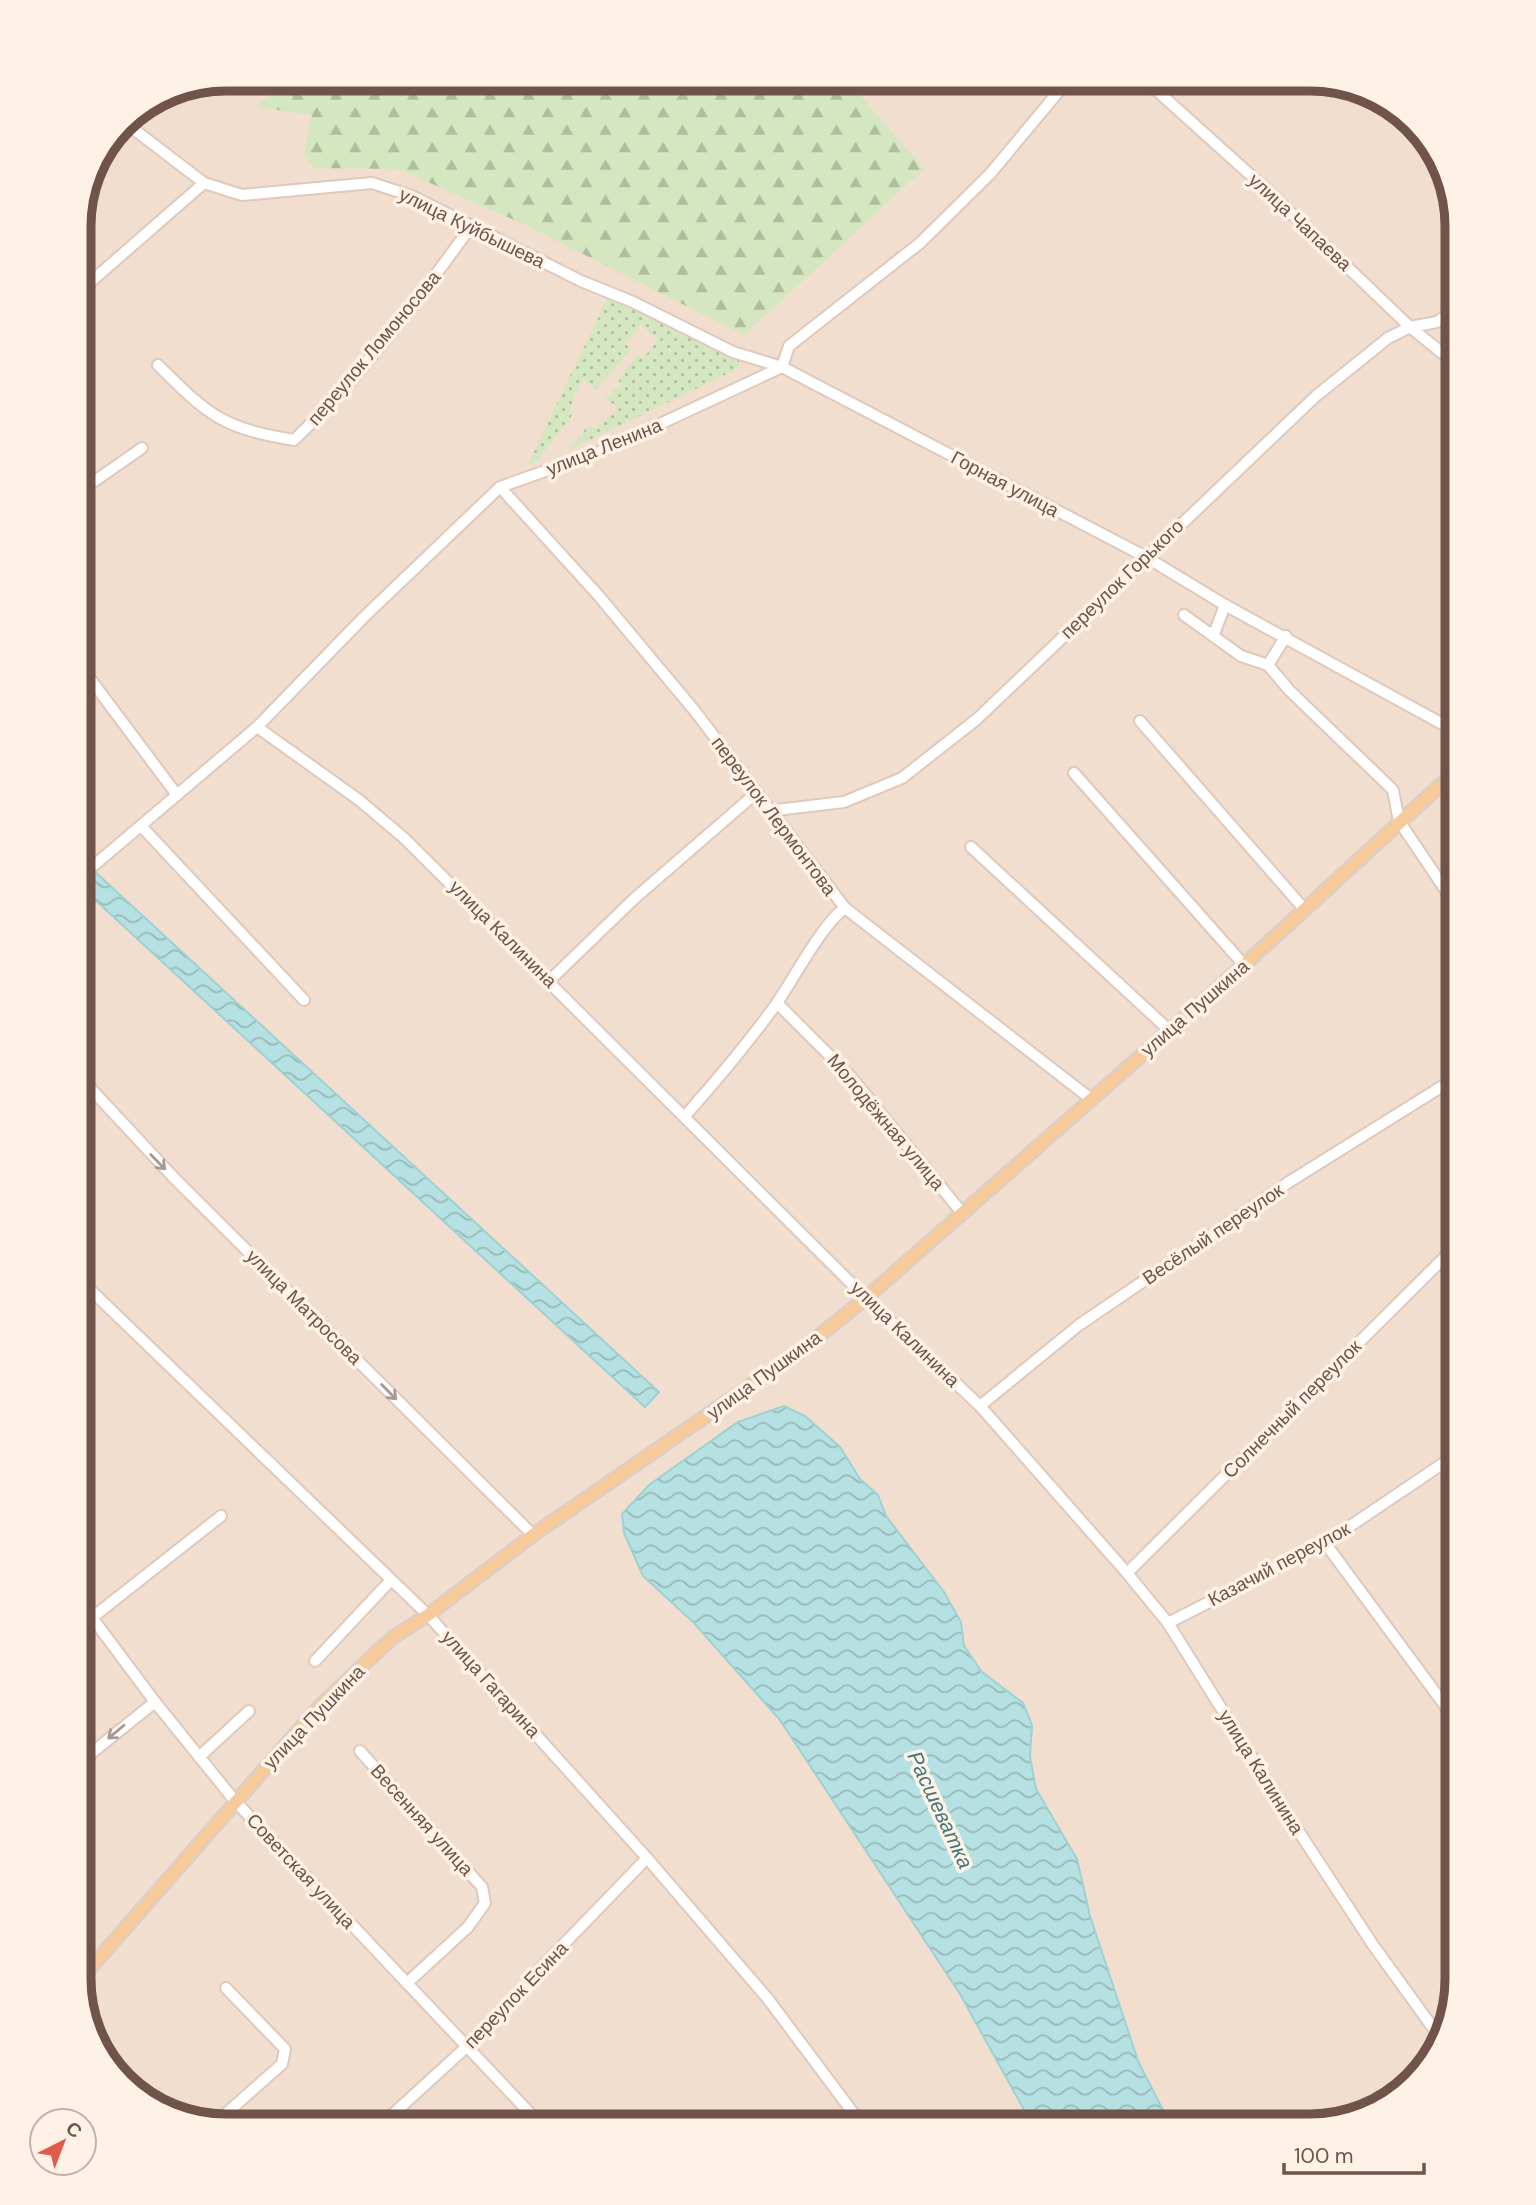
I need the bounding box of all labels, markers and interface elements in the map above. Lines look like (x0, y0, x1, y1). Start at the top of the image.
street label: улица Чапаева (1243, 168, 1357, 277)
street label: улица Куйбышева (395, 182, 549, 274)
street label: переулок Ломоносова (302, 265, 446, 431)
street label: улица Ленина (543, 412, 666, 482)
street label: Горная улица (947, 445, 1064, 523)
street label: переулок Горького (1055, 514, 1189, 644)
street label: переулок Лермонтова (706, 731, 842, 901)
street label: улица Калинина (444, 875, 563, 994)
street label: улица Пушкина (1136, 954, 1255, 1062)
street label: Молодёжная улица (822, 1049, 951, 1196)
one-way arrow (150, 1153, 167, 1170)
street label: Весёлый переулок (1138, 1177, 1289, 1290)
street label: улица Матросова (241, 1244, 368, 1371)
street label: улица Калинина (845, 1275, 965, 1393)
street label: улица Пушкина (702, 1325, 827, 1425)
street label: Солнечный переулок (1217, 1334, 1367, 1484)
one-way arrow (380, 1383, 397, 1400)
street label: Казачий переулок (1204, 1516, 1355, 1612)
street label: улица Гагарина (436, 1625, 546, 1743)
street label: улица Пушкина (258, 1659, 370, 1774)
street label: улица Калинина (1213, 1705, 1310, 1840)
one-way arrow (108, 1724, 126, 1740)
water label: Расшеватка (901, 1747, 979, 1873)
street label: Весенняя улица (365, 1759, 479, 1882)
street label: Советская улица (241, 1808, 361, 1934)
street label: переулок Есина (458, 1936, 574, 2054)
north arrow (28, 2107, 98, 2177)
text: С (61, 2116, 88, 2144)
scale bar (1284, 2132, 1424, 2176)
text: 100 m (1294, 2142, 1354, 2170)

